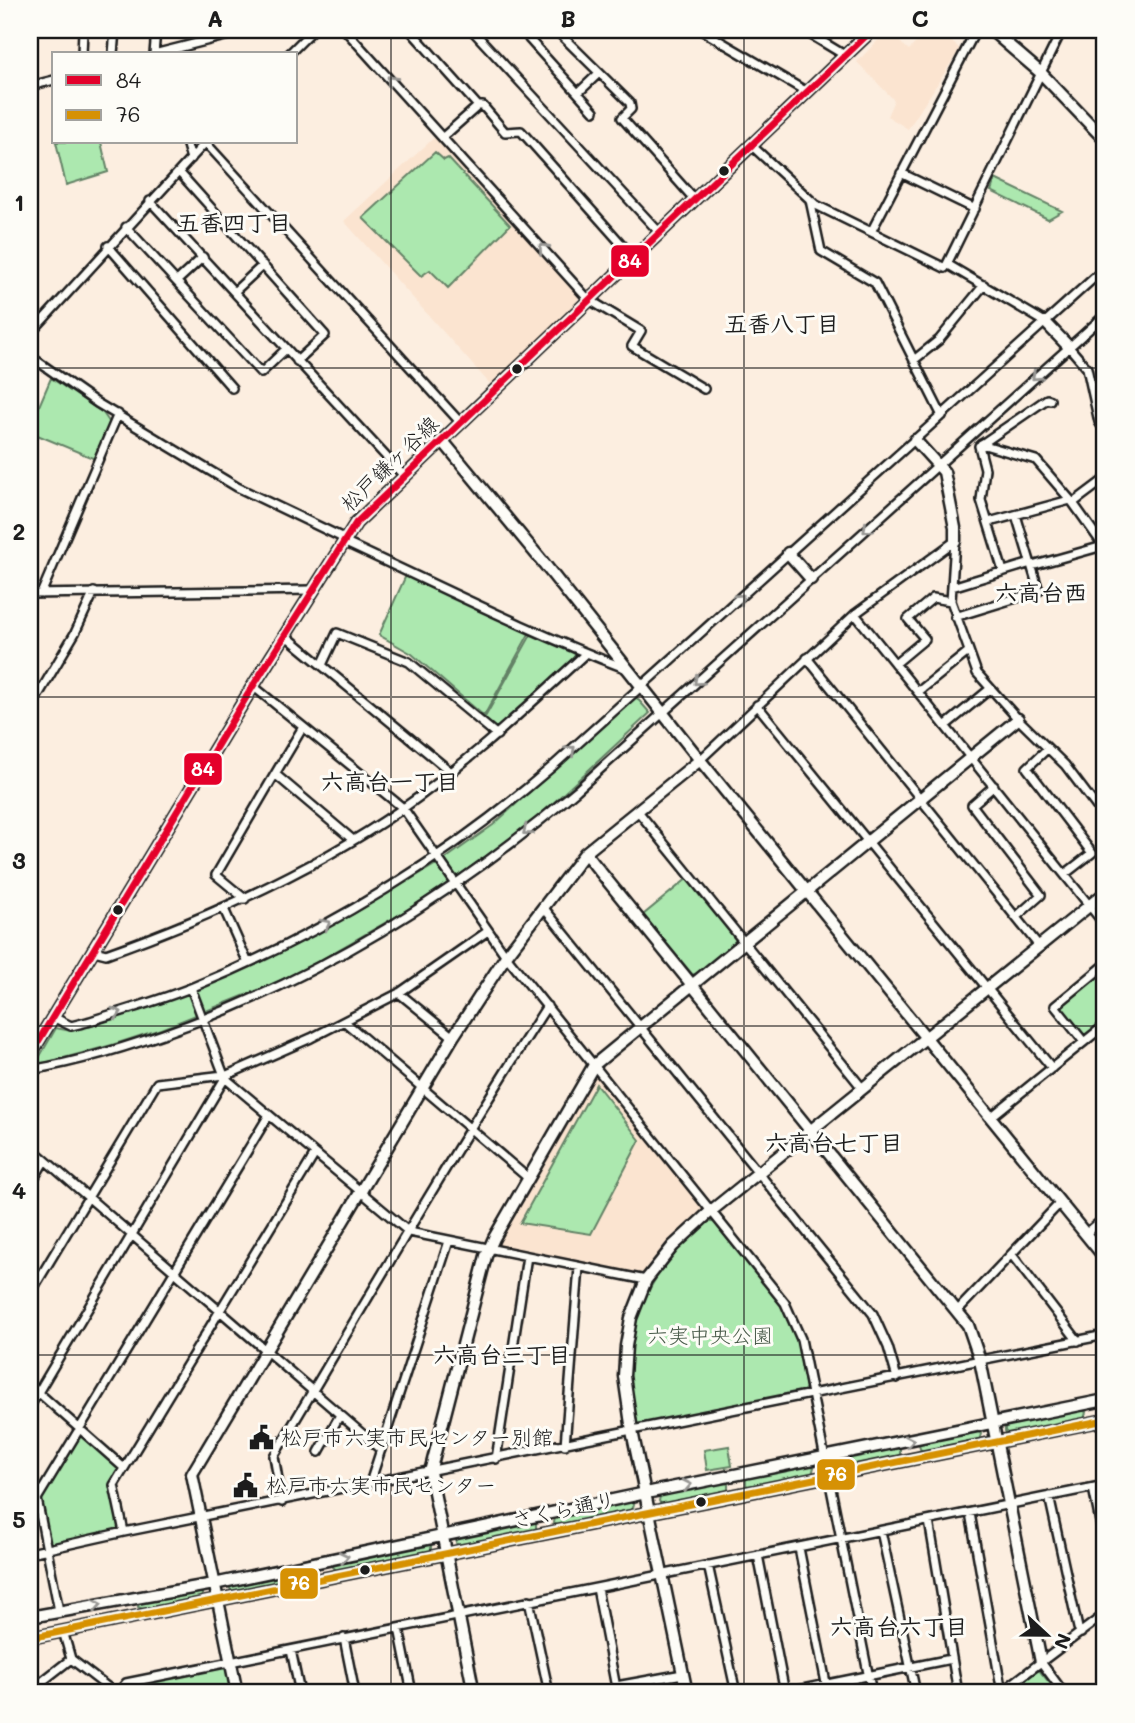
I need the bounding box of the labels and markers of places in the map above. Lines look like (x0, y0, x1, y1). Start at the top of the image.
unlabelled marker (717, 164, 731, 178)
unlabelled marker (510, 362, 524, 376)
unlabelled marker (111, 903, 125, 917)
place label: 松戸市六実市民センター別館 (281, 1423, 553, 1450)
public building icon: 松戸市六実市民センター別館 (247, 1424, 275, 1452)
place label: 松戸市六実市民センター (266, 1471, 496, 1498)
public building icon: 松戸市六実市民センター (232, 1472, 260, 1500)
unlabelled marker (694, 1495, 708, 1509)
unlabelled marker (358, 1563, 372, 1577)

